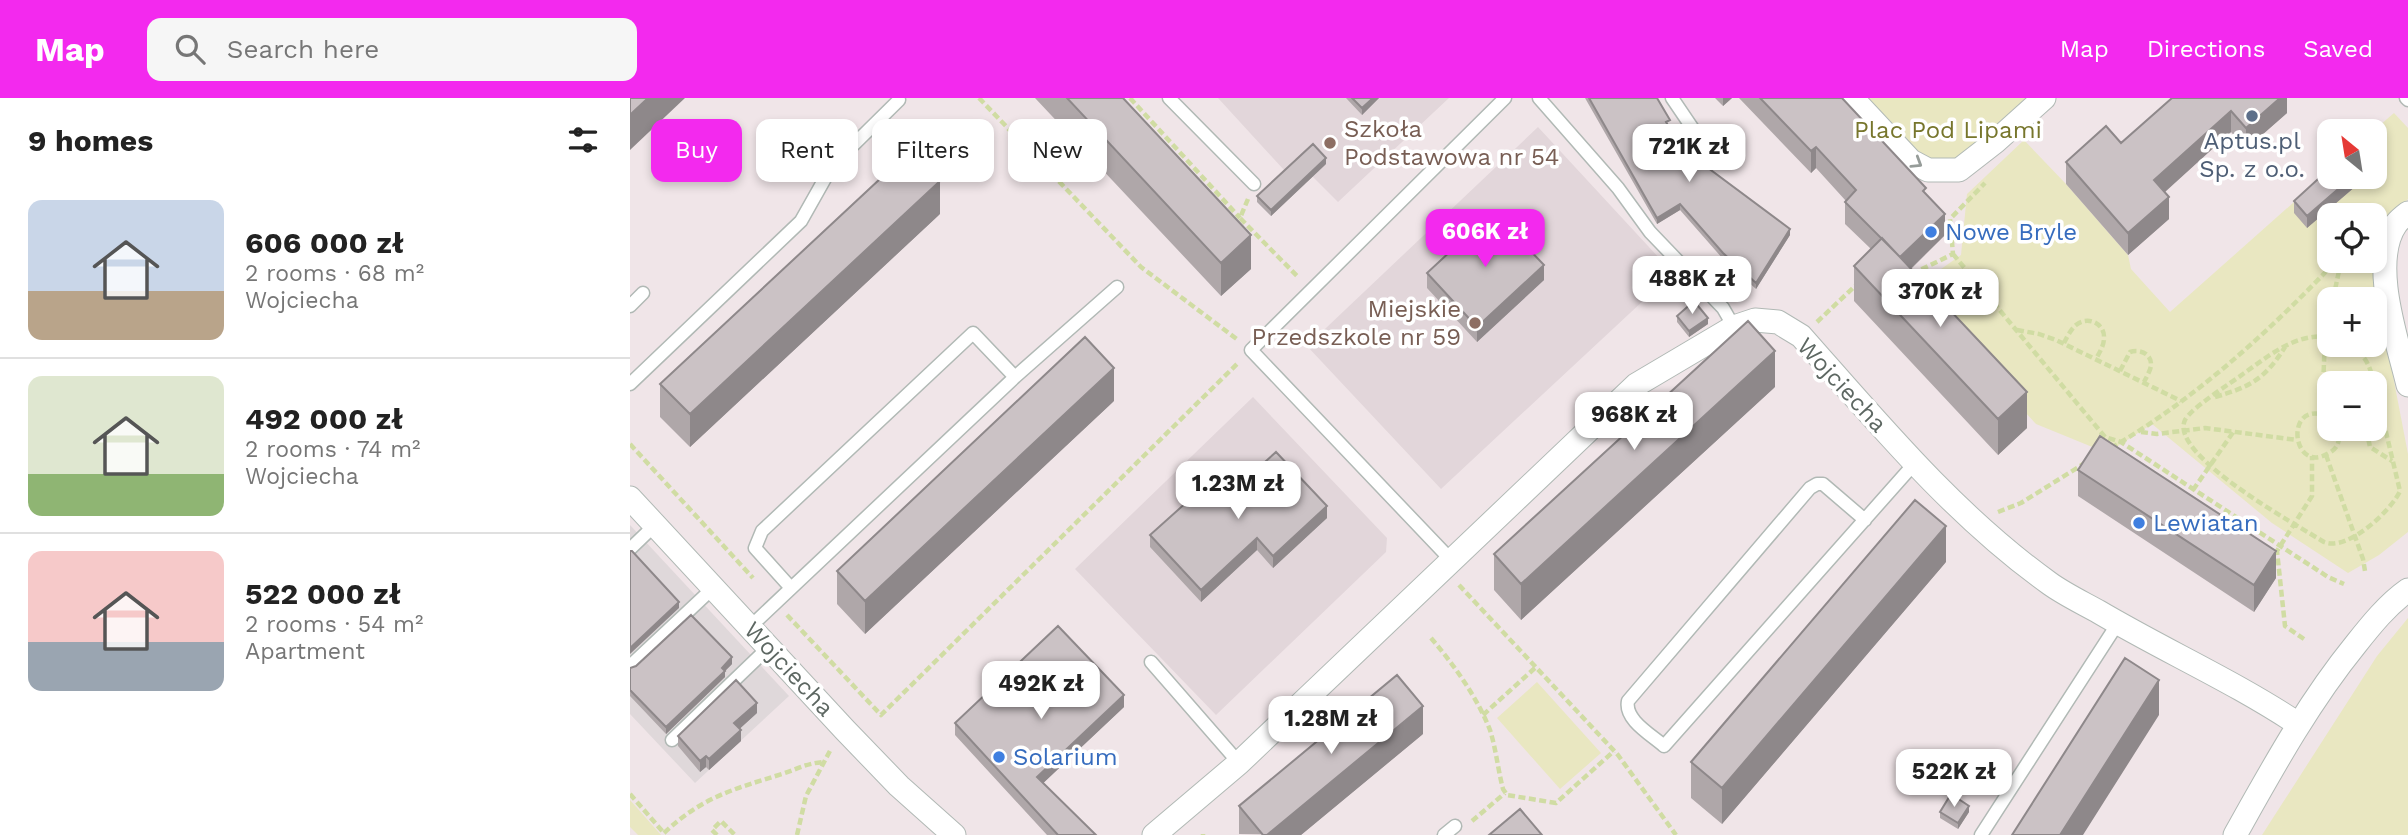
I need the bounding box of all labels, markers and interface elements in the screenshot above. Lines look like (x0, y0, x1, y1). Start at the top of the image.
search box (147, 18, 637, 81)
text: Map (35, 30, 105, 69)
icon: search (171, 30, 209, 68)
text: Search here (227, 34, 379, 64)
text: Map (2060, 35, 2109, 63)
text: Directions (2147, 35, 2265, 63)
text: Saved (2303, 35, 2373, 63)
marker: Aptus.pl Sp. z o.o. (2244, 108, 2260, 124)
place label: Szkoła Podstawowa nr 54 (1344, 115, 1560, 171)
park label: Plac Pod Lipami (1854, 116, 2042, 144)
chip: Buy (651, 119, 742, 182)
chip: Rent (756, 119, 858, 182)
chip: Filters (872, 119, 994, 182)
chip: New (1008, 119, 1107, 182)
north arrow (2317, 119, 2387, 189)
map controls (2317, 119, 2387, 441)
icon: filters (564, 121, 602, 159)
text: 9 homes (28, 123, 153, 158)
pin: 721K zł (1624, 125, 1754, 184)
place label: Aptus.pl Sp. z o.o. (2199, 127, 2305, 183)
text: 721K zł (1648, 133, 1730, 160)
marker: Szkoła Podstawowa nr 54 (1322, 135, 1338, 151)
one-way arrow (1910, 155, 1923, 168)
button: locate (2317, 203, 2387, 273)
pin: 606K zł (1420, 209, 1550, 269)
text: 606K zł (1442, 218, 1528, 245)
place label: Nowe Bryle (1945, 218, 2077, 246)
marker: Nowe Bryle (1923, 224, 1939, 240)
text: 606 000 zł (245, 225, 404, 260)
icon: home (84, 228, 168, 312)
pin: 488K zł (1627, 256, 1757, 316)
text: 2 rooms · 68 m² (245, 260, 424, 287)
text: 488K zł (1648, 265, 1736, 292)
pin: 370K zł (1875, 270, 2005, 329)
text: 370K zł (1898, 278, 1982, 305)
text: Wojciecha (245, 287, 359, 314)
button: + (2317, 287, 2387, 357)
place label: Miejskie Przedszkole nr 59 (1252, 295, 1461, 351)
marker: Miejskie Przedszkole nr 59 (1467, 315, 1483, 331)
street label: Wojciecha (1791, 332, 1893, 438)
button: − (2317, 371, 2387, 441)
pin: 968K zł (1569, 392, 1699, 452)
text: 492 000 zł (245, 401, 403, 436)
text: 968K zł (1591, 401, 1677, 428)
icon: home (84, 404, 168, 488)
text: 2 rooms · 74 m² (245, 436, 420, 463)
pin: 1.23M zł (1166, 462, 1310, 521)
text: Wojciecha (245, 463, 359, 490)
text: 1.23M zł (1192, 470, 1284, 497)
place label: Lewiatan (2153, 509, 2259, 537)
marker: Lewiatan (2131, 515, 2147, 531)
text: 522 000 zł (245, 576, 401, 611)
icon: home (84, 579, 168, 663)
text: 2 rooms · 54 m² (245, 611, 423, 638)
street label: Wojciecha (738, 616, 840, 722)
text: Apartment (245, 638, 365, 665)
pin: 492K zł (976, 662, 1106, 721)
text: 492K zł (998, 670, 1084, 697)
pin: 1.28M zł (1259, 696, 1403, 756)
text: 1.28M zł (1284, 705, 1378, 732)
place label: Solarium (1013, 743, 1118, 771)
marker: Solarium (991, 749, 1007, 765)
pin: 522K zł (1889, 750, 2019, 809)
text: 522K zł (1912, 758, 1996, 785)

